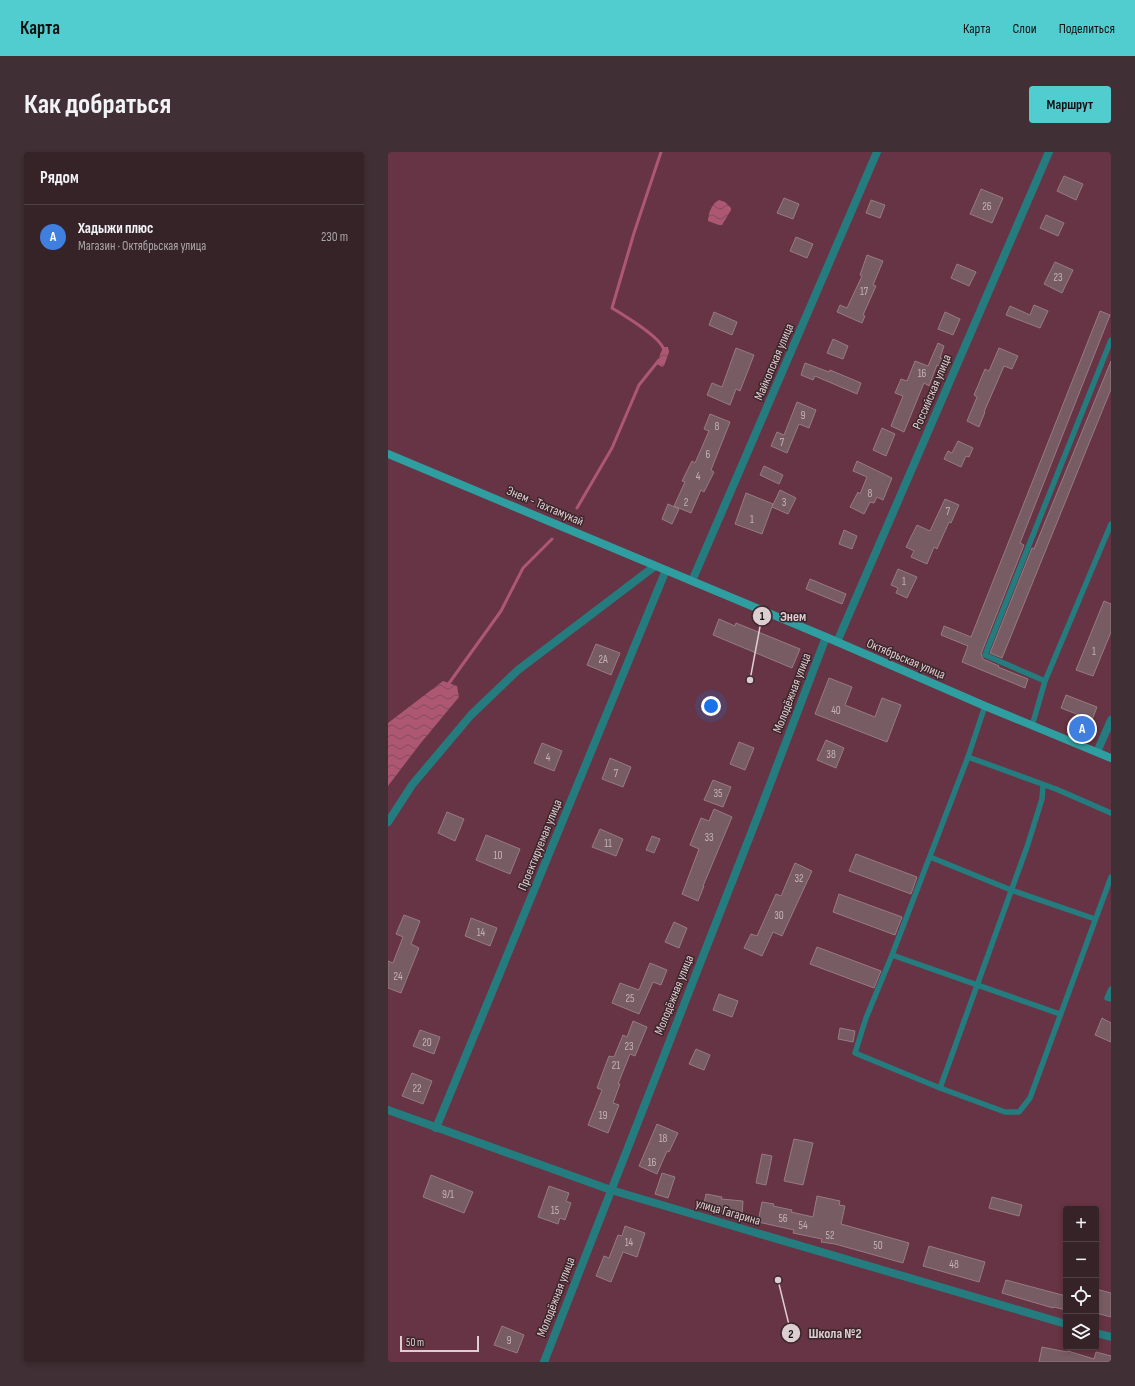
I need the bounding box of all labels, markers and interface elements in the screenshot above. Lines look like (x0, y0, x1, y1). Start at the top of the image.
text: Карта (20, 17, 60, 40)
text: Карта (963, 20, 991, 37)
text: Слои (1013, 20, 1037, 37)
text: Поделиться (1059, 20, 1115, 37)
button: Маршрут (1029, 86, 1111, 123)
text: Как добраться (24, 88, 171, 121)
text: Рядом (40, 168, 79, 188)
house number: 26 (982, 200, 992, 213)
text: Хадыжи плюс (78, 219, 153, 238)
text: A (50, 229, 56, 245)
text: 230 m (321, 229, 348, 245)
text: Магазин · Октябрьская улица (78, 238, 206, 254)
house number: 23 (1053, 271, 1063, 284)
house number: 17 (860, 285, 869, 298)
street label: Майкопская улица (751, 321, 797, 403)
street label: Российская улица (909, 352, 955, 432)
house number: 16 (918, 367, 927, 380)
house number: 9 (801, 409, 806, 422)
house number: 8 (715, 420, 720, 433)
house number: 7 (780, 436, 785, 449)
house number: 6 (706, 448, 711, 461)
house number: 4 (696, 470, 701, 483)
street label: Энем - Тахтамукай (504, 483, 586, 529)
house number: 8 (868, 487, 873, 500)
house number: 2 (684, 496, 689, 509)
house number: 3 (782, 496, 787, 509)
house number: 7 (946, 505, 951, 518)
house number: 1 (750, 513, 754, 526)
house number: 1 (902, 575, 906, 588)
callout: Энем (752, 603, 814, 629)
text: Энем (780, 608, 806, 625)
text: 1 (760, 609, 765, 624)
street label: Октябрьская улица (864, 635, 948, 683)
house number: 1 (1092, 645, 1096, 658)
street label: Молодёжная улица (769, 651, 815, 735)
house number: 2А (598, 653, 608, 666)
your location (701, 696, 721, 716)
house number: 40 (831, 704, 841, 717)
pin: A (1069, 714, 1095, 744)
house number: 38 (826, 748, 836, 761)
house number: 4 (546, 751, 551, 764)
house number: 7 (614, 767, 619, 780)
house number: 35 (713, 787, 723, 800)
street label: Проектируемая улица (514, 797, 566, 893)
house number: 33 (704, 831, 714, 844)
house number: 11 (604, 837, 612, 850)
house number: 10 (494, 849, 502, 862)
house number: 32 (794, 872, 804, 885)
house number: 30 (774, 909, 784, 922)
house number: 14 (477, 926, 486, 939)
street label: Молодёжная улица (651, 953, 697, 1037)
house number: 24 (393, 970, 403, 983)
house number: 25 (626, 992, 634, 1005)
house number: 20 (422, 1036, 432, 1049)
house number: 23 (624, 1040, 634, 1053)
house number: 21 (612, 1059, 620, 1072)
house number: 22 (412, 1082, 422, 1095)
house number: 19 (599, 1109, 607, 1122)
house number: 18 (659, 1132, 668, 1145)
house number: 16 (648, 1156, 657, 1169)
house number: 9/1 (442, 1188, 454, 1201)
street label: улица Гагарина (694, 1195, 762, 1229)
house number: 15 (551, 1204, 559, 1217)
map controls (1063, 1206, 1099, 1350)
button: + (1063, 1206, 1099, 1242)
house number: 56 (778, 1212, 788, 1225)
house number: 54 (798, 1219, 808, 1232)
house number: 52 (826, 1229, 835, 1242)
house number: 14 (625, 1236, 634, 1249)
house number: 50 (873, 1239, 883, 1252)
button: − (1063, 1242, 1099, 1278)
street label: Молодёжная улица (533, 1255, 579, 1339)
house number: 48 (949, 1258, 959, 1271)
button: locate (1063, 1278, 1099, 1314)
button: layers (1063, 1314, 1099, 1350)
callout: Школа №2 (781, 1320, 870, 1346)
text: Школа №2 (808, 1325, 862, 1342)
text: 2 (788, 1327, 794, 1342)
scale bar (400, 1334, 479, 1353)
house number: 9 (507, 1334, 512, 1347)
text: 50 m (406, 1336, 424, 1349)

